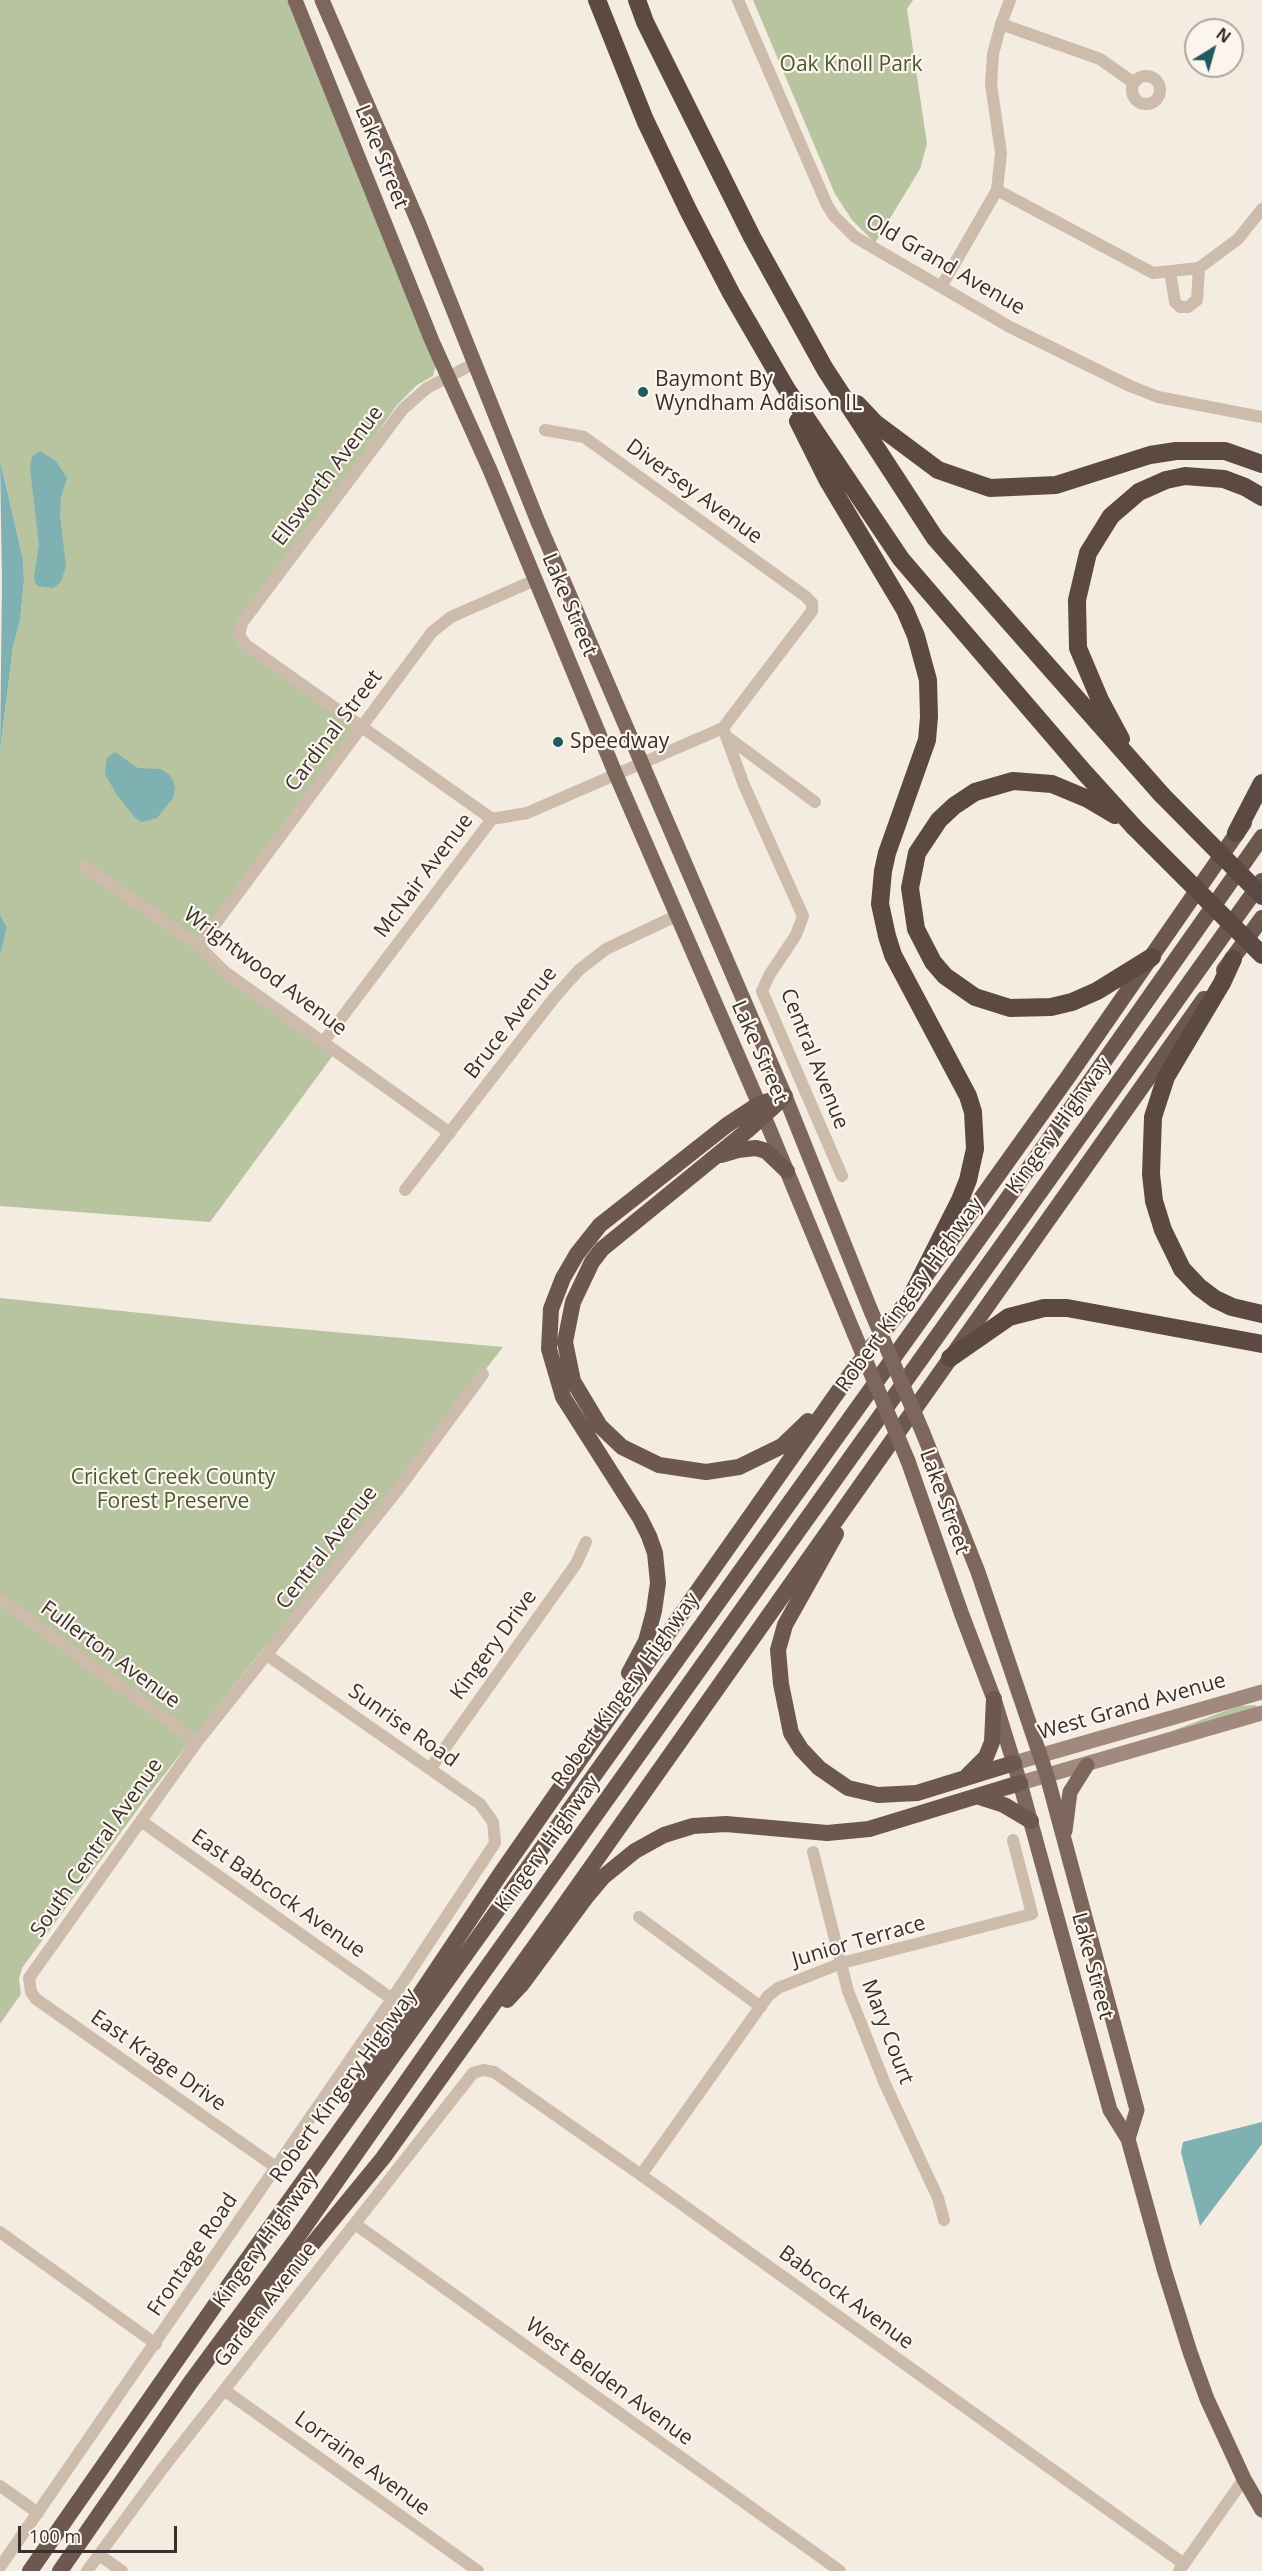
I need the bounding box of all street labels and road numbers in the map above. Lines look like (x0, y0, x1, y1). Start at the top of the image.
street label: Lake Street (349, 101, 413, 213)
street label: Old Grand Avenue (861, 209, 1029, 321)
street label: Ellsworth Avenue (267, 401, 389, 551)
street label: Diversey Avenue (621, 434, 767, 550)
street label: Lake Street (536, 550, 602, 660)
street label: Cardinal Street (280, 665, 388, 797)
street label: McNair Avenue (369, 809, 479, 943)
street label: Wrightwood Avenue (178, 902, 352, 1042)
street label: Bruce Avenue (459, 962, 563, 1084)
street label: Central Avenue (774, 985, 854, 1133)
street label: Lake Street (725, 997, 793, 1107)
street label: Kingery Highway (1001, 1053, 1117, 1199)
street label: Robert Kingery Highway (831, 1193, 989, 1397)
street label: Lake Street (913, 1446, 975, 1558)
street label: Central Avenue (271, 1481, 383, 1615)
street label: Kingery Drive (446, 1585, 542, 1705)
street label: Robert Kingery Highway (547, 1588, 705, 1792)
street label: Fullerton Avenue (35, 1596, 185, 1714)
street label: West Grand Avenue (1035, 1668, 1229, 1746)
street label: Sunrise Road (343, 1679, 463, 1773)
street label: South Central Avenue (26, 1754, 168, 1942)
street label: Kingery Highway (490, 1771, 606, 1917)
street label: East Babcock Avenue (186, 1824, 370, 1964)
street label: Lake Street (1066, 1910, 1118, 2022)
street label: Junior Terrace (789, 1911, 929, 1973)
street label: Mary Court (856, 1976, 918, 2088)
street label: Robert Kingery Highway (265, 1984, 423, 2188)
street label: East Krage Drive (85, 2005, 231, 2117)
street label: Kingery Highway (208, 2167, 324, 2313)
street label: Frontage Road (143, 2189, 243, 2321)
street label: Garden Avenue (209, 2238, 323, 2372)
street label: Babcock Avenue (774, 2241, 918, 2355)
street label: West Belden Avenue (520, 2313, 698, 2451)
street label: Lorraine Avenue (289, 2406, 435, 2522)

